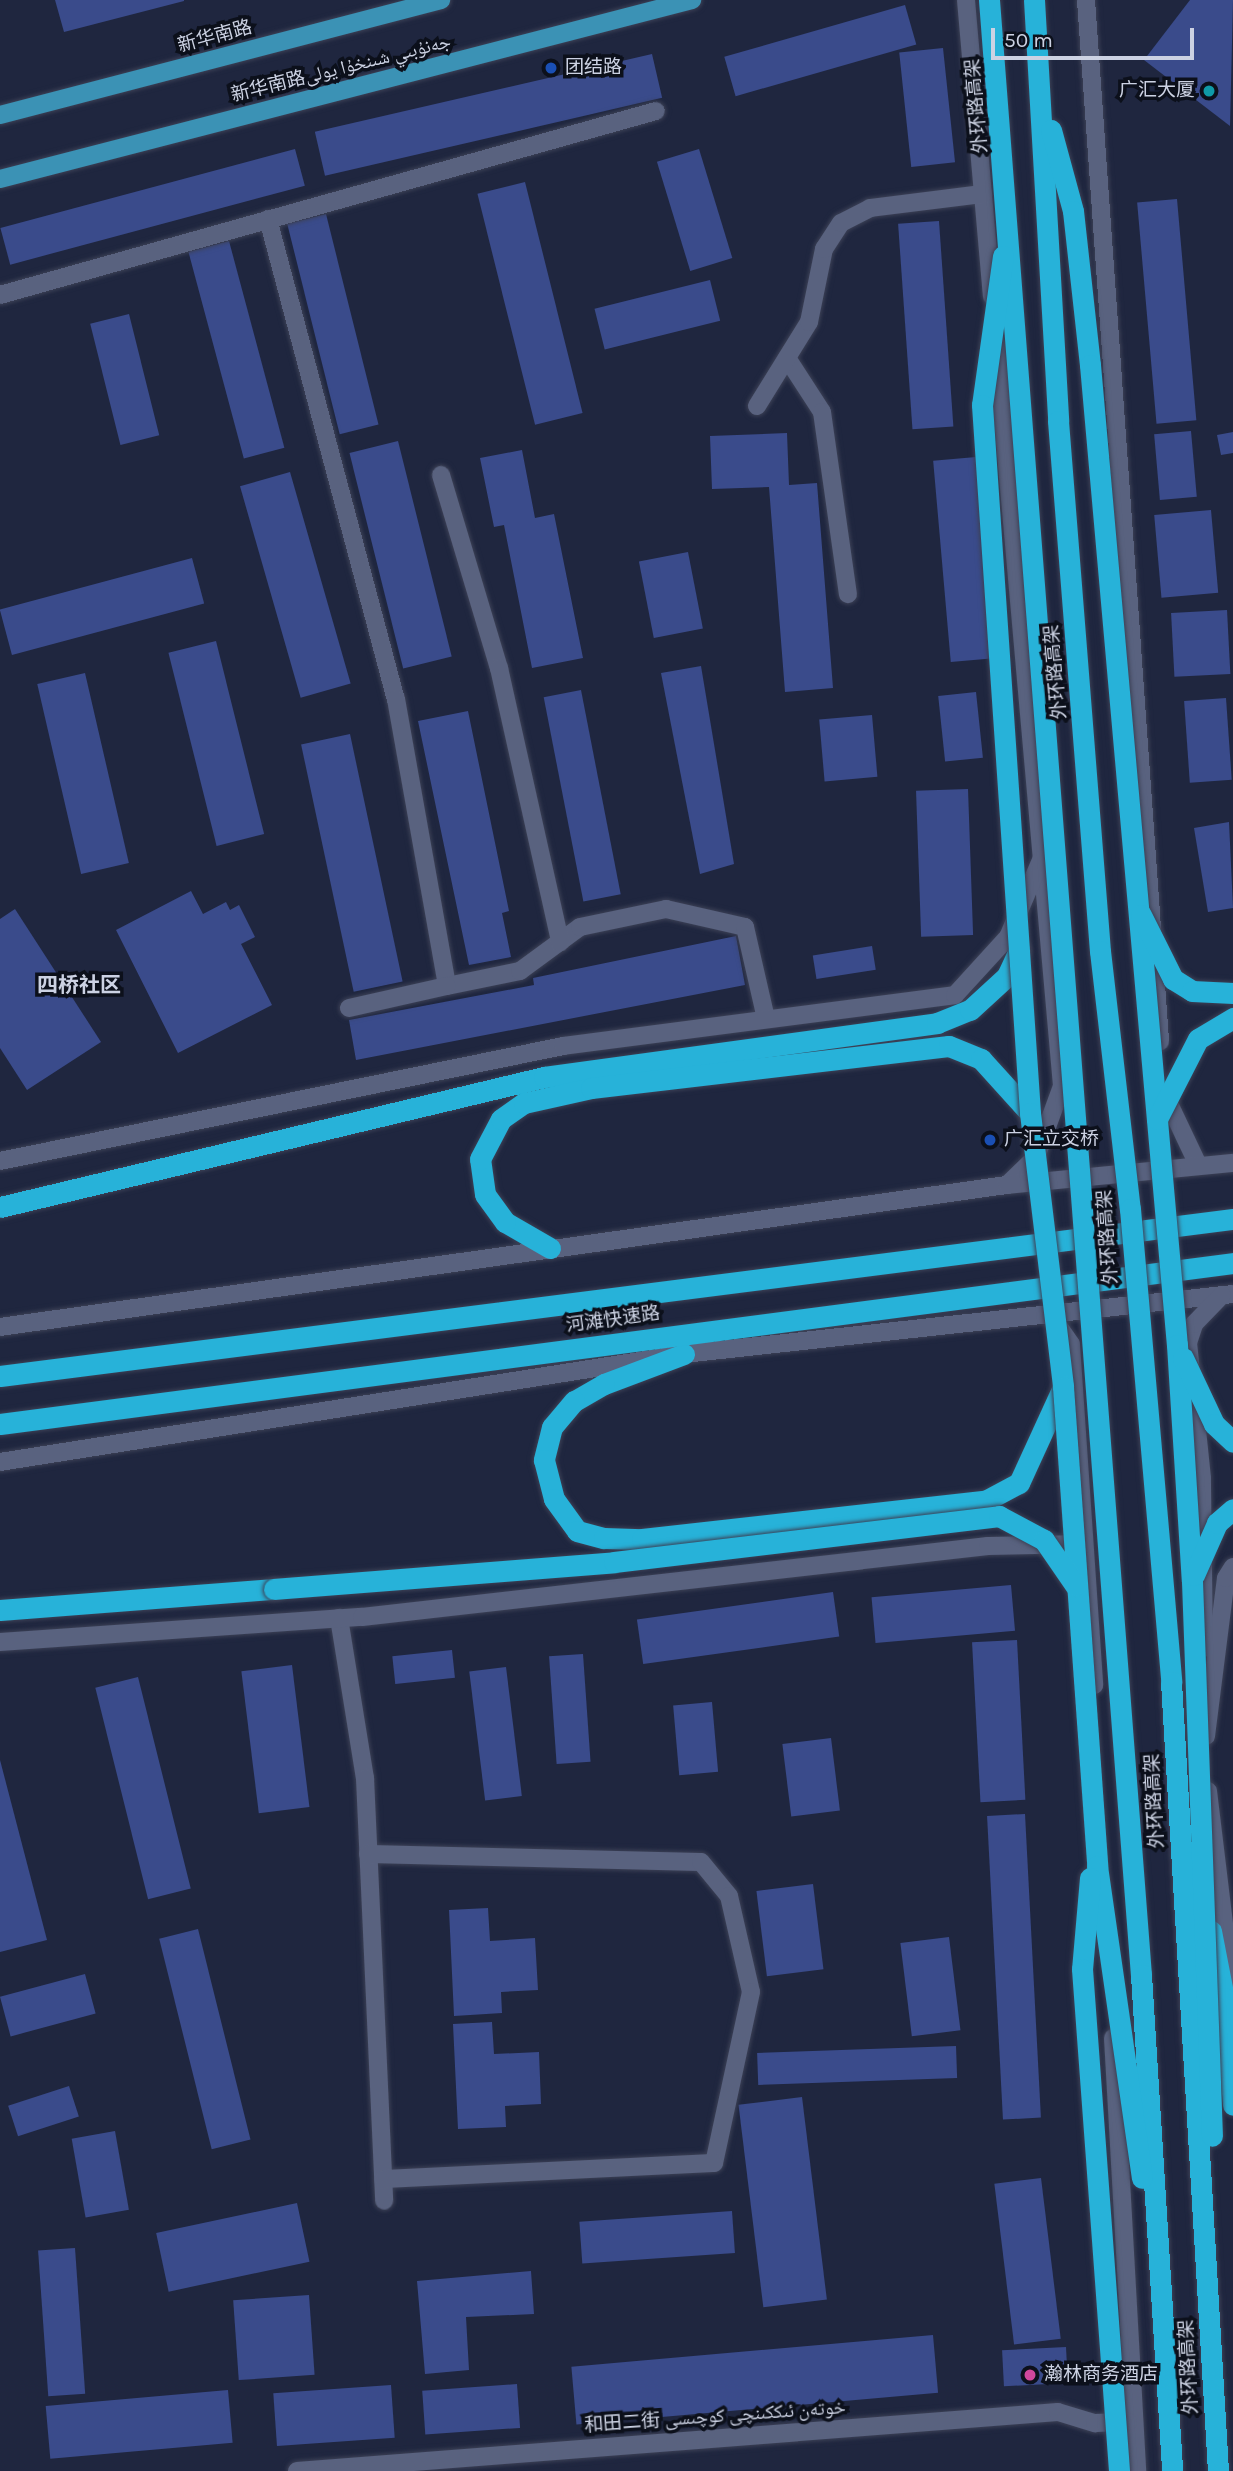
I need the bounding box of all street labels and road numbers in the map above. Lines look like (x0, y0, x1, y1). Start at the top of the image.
street label: 新华南路 (175, 16, 255, 58)
street label: 新华南路جەنۇبىي شىنخۇا يولى (229, 31, 453, 107)
street label: 外环路高架 (962, 58, 992, 154)
street label: 外环路高架 (1041, 624, 1071, 720)
street label: 外环路高架 (1093, 1189, 1123, 1285)
street label: 河滩快速路 (564, 1302, 662, 1338)
street label: 外环路高架 (1141, 1753, 1169, 1849)
street label: 外环路高架 (1175, 2319, 1203, 2415)
street label: 和田二街 خوتەن ئىككىنچى كوچىسى (584, 2396, 846, 2438)

